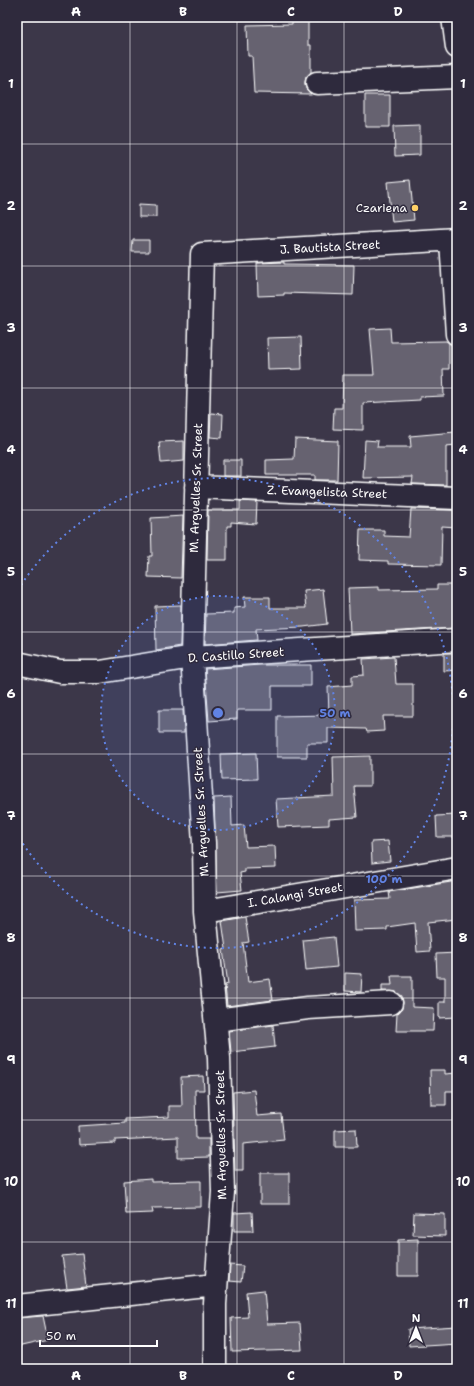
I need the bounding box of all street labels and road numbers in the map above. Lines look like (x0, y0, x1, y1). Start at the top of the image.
street label: J. Bautista Street (279, 236, 381, 258)
street label: M. Arguelles Sr. Street (186, 423, 206, 553)
street label: Z. Evangelista Street (267, 482, 387, 502)
street label: D. Castillo Street (187, 644, 285, 666)
street label: M. Arguelles Sr. Street (190, 747, 212, 877)
street label: I. Calangi Street (246, 879, 344, 911)
street label: M. Arguelles Sr. Street (212, 1070, 230, 1200)

